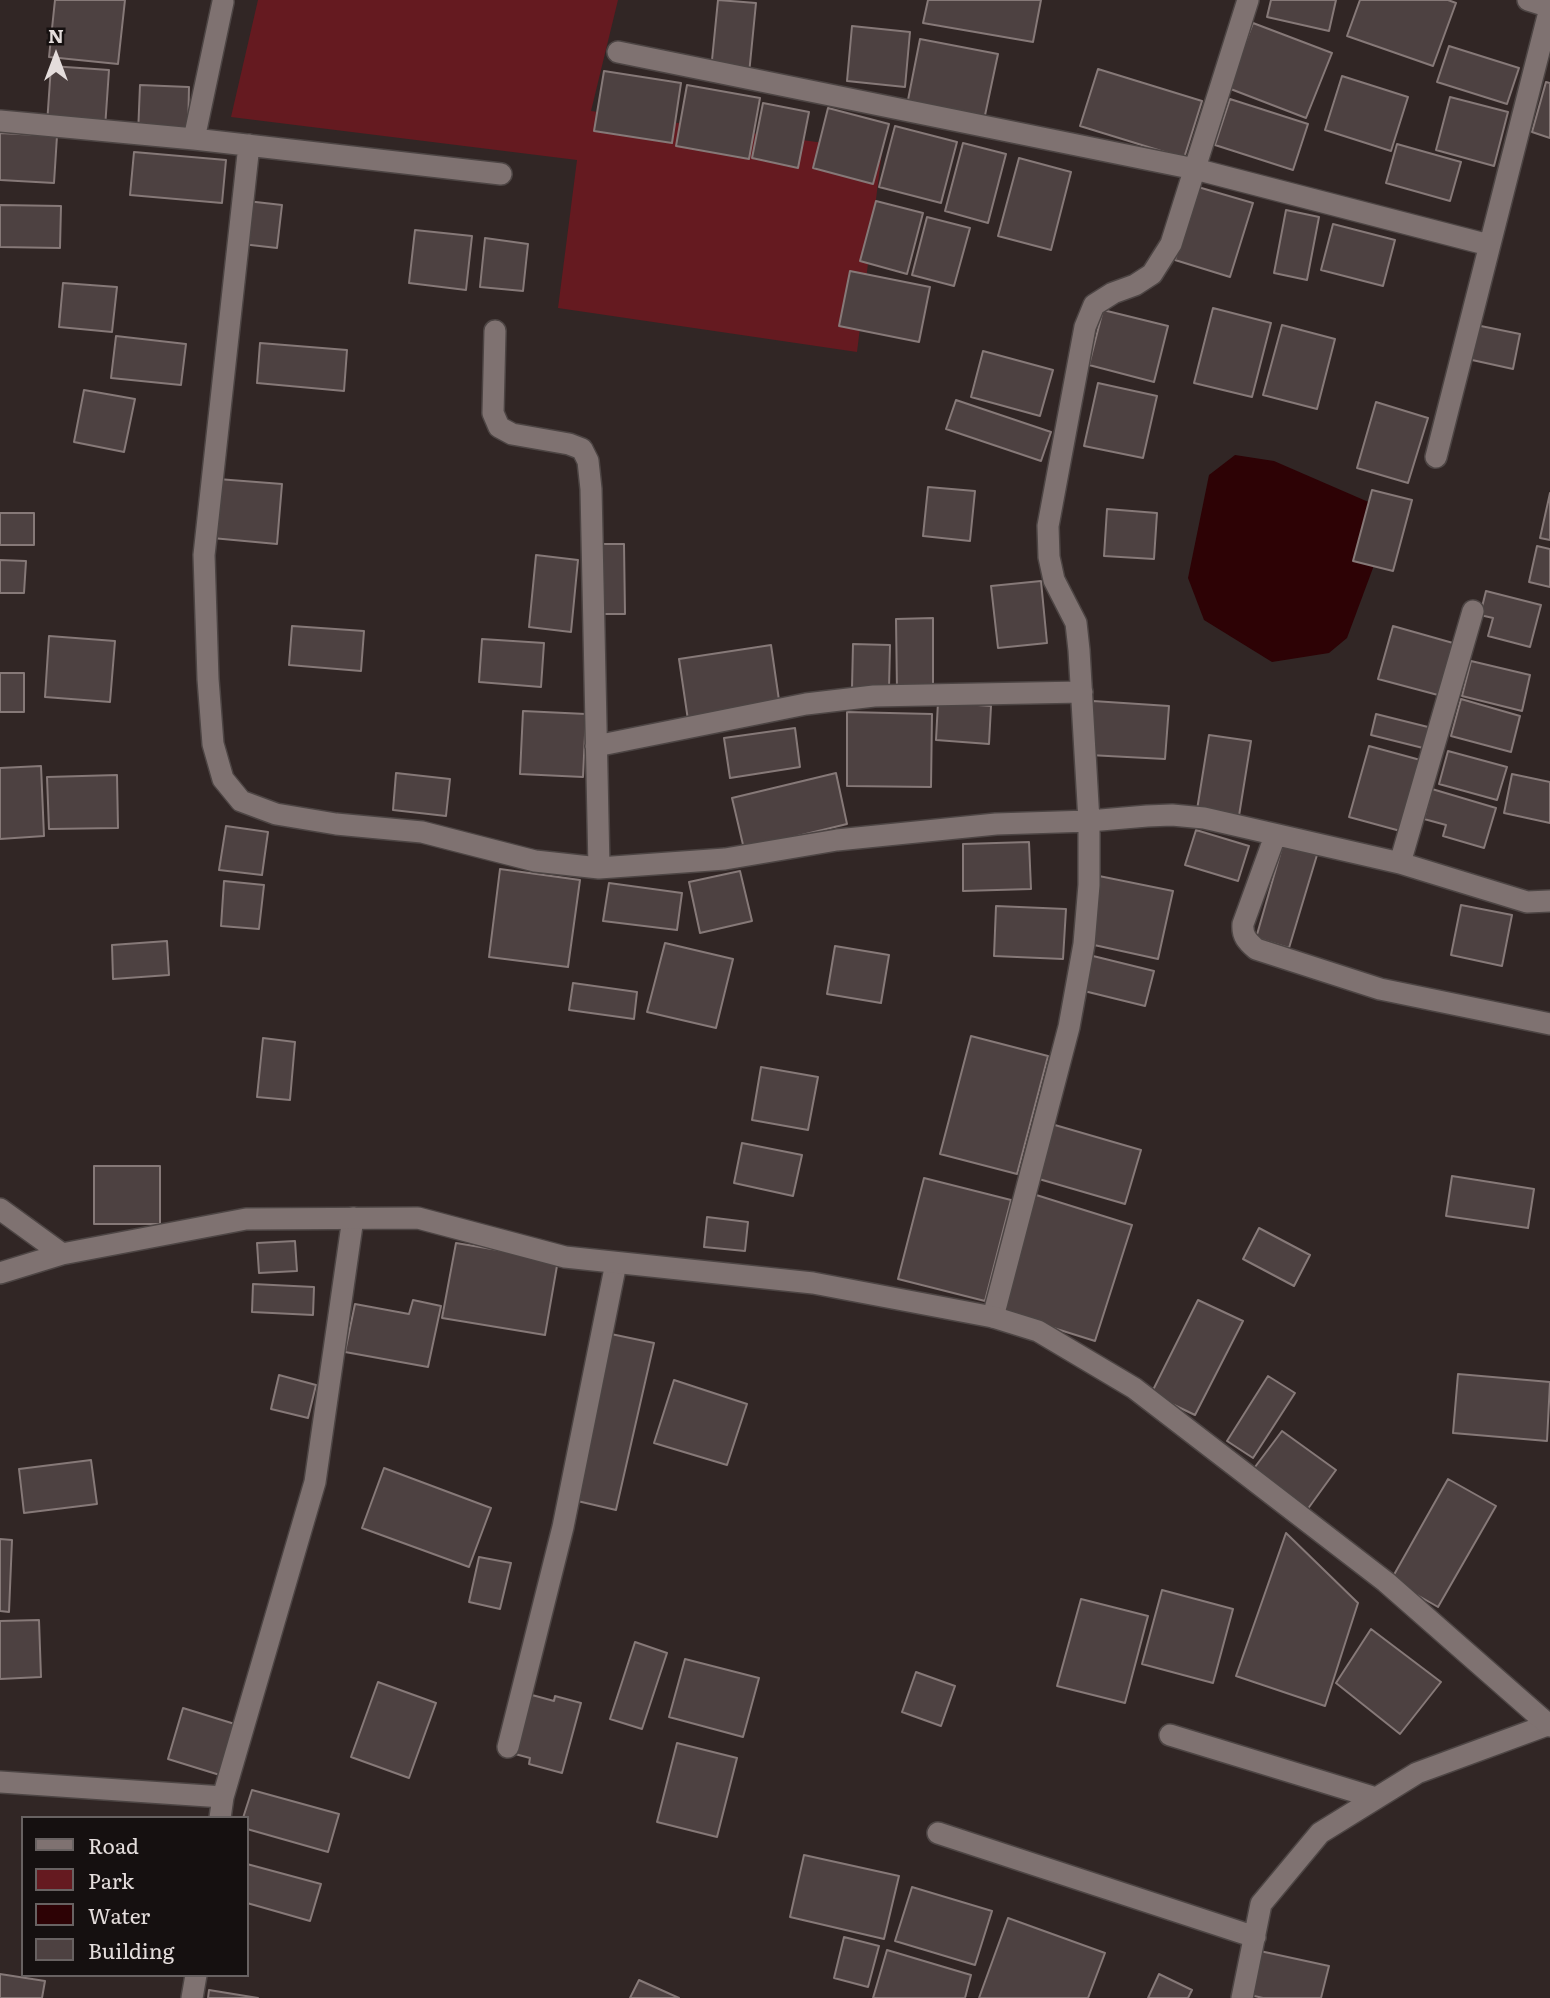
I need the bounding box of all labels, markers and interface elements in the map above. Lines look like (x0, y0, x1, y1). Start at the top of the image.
north arrow (21, 21, 91, 91)
text: N (48, 21, 64, 49)
legend (21, 1816, 248, 1977)
text: Road (88, 1829, 139, 1860)
text: Park (88, 1864, 134, 1895)
text: Water (88, 1899, 150, 1930)
text: Building (88, 1934, 174, 1965)

